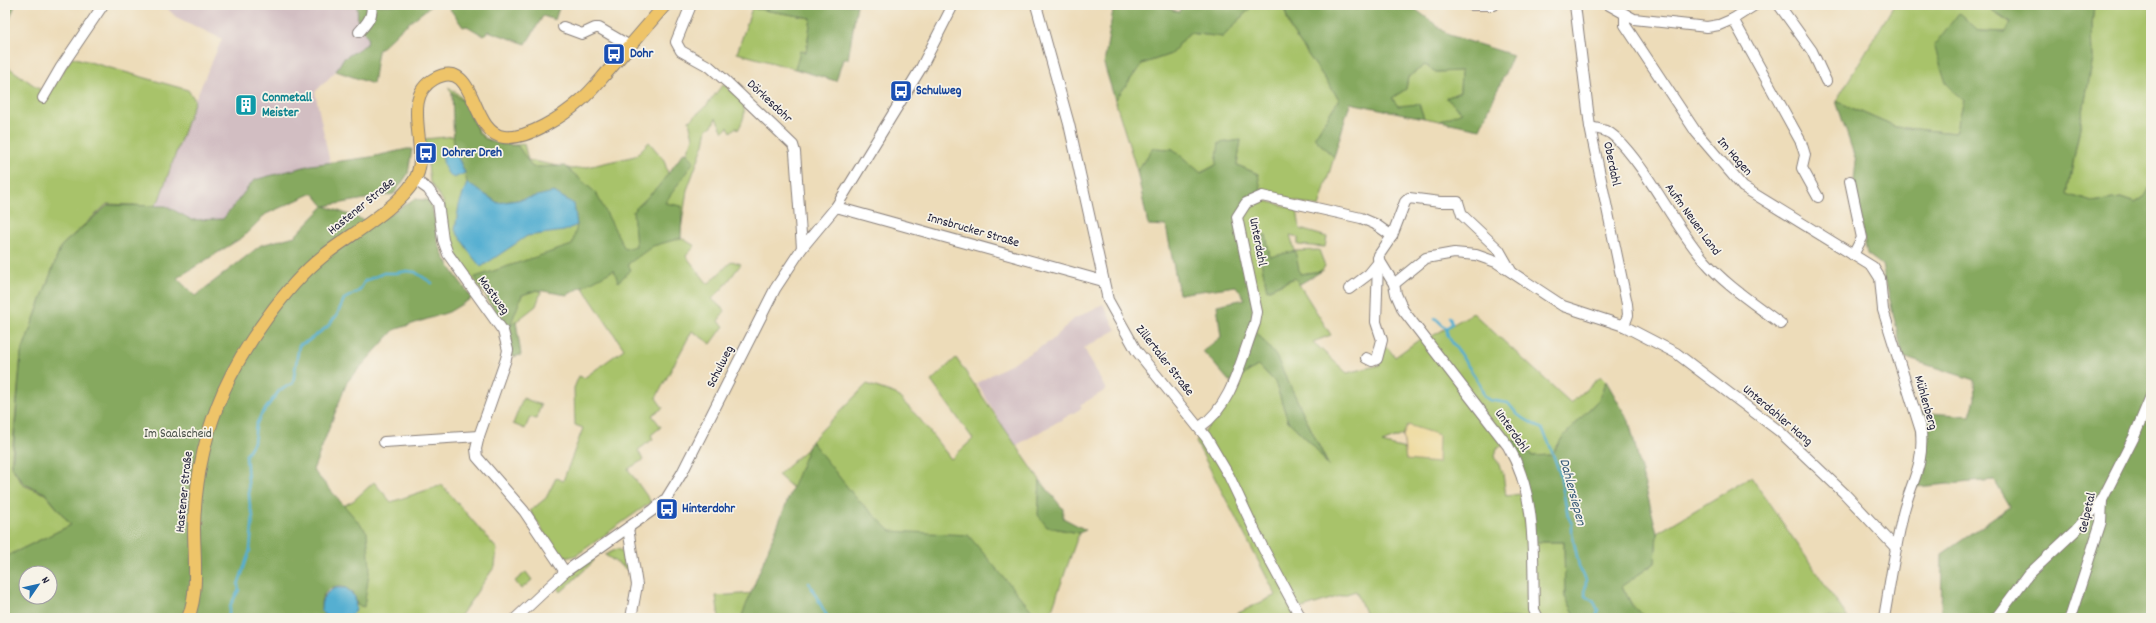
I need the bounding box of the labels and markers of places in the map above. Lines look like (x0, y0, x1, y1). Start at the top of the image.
bus stop icon: Dohr (601, 41, 627, 67)
place label: Dohr (630, 45, 654, 64)
bus stop icon: Schulweg (888, 78, 914, 104)
place label: Schulweg (916, 82, 962, 101)
place label: Conmetall Meister (262, 89, 313, 123)
building icon: Conmetall Meister (233, 92, 259, 118)
bus stop icon: Dohrer Dreh (413, 140, 439, 166)
place label: Dohrer Dreh (442, 144, 502, 163)
bus stop icon: Hinterdohr (654, 496, 680, 522)
place label: Hinterdohr (682, 500, 736, 519)

